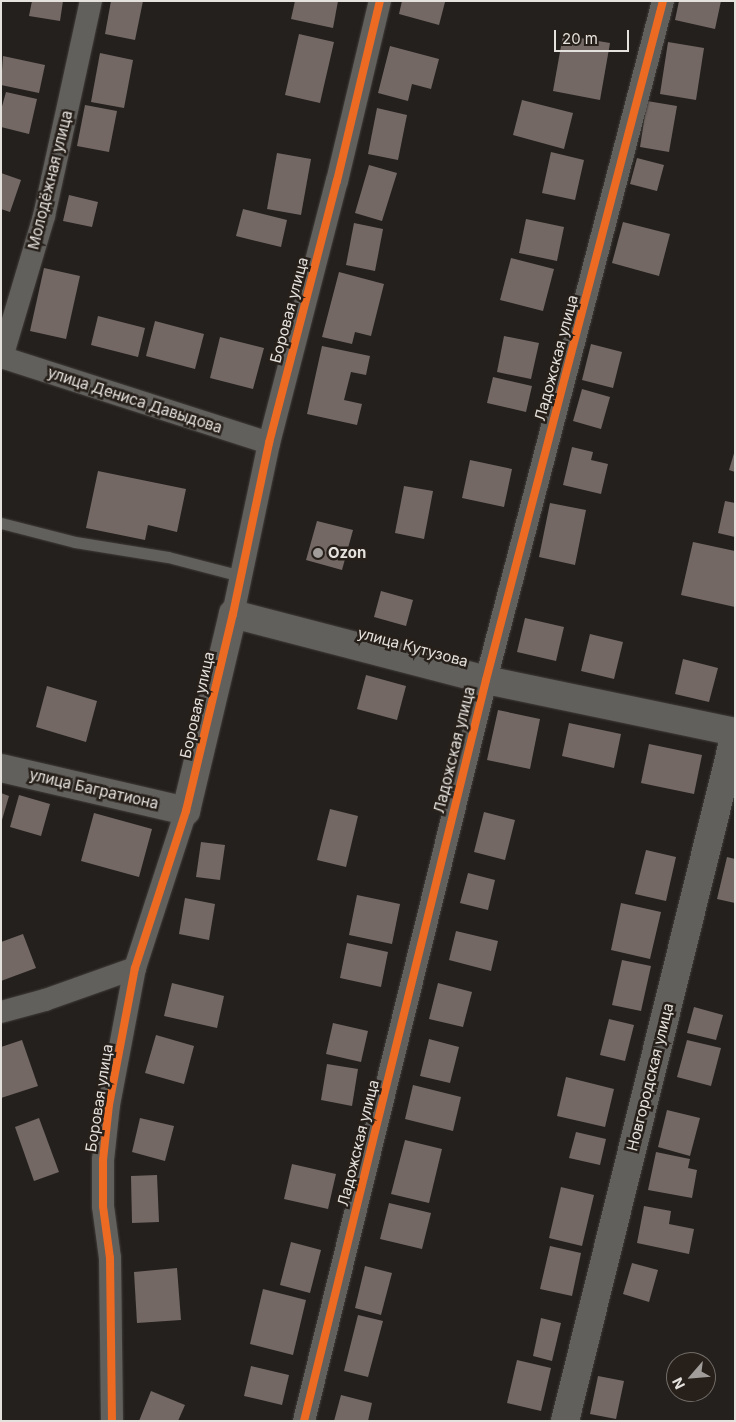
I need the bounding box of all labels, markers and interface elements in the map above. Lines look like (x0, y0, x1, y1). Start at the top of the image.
scale bar (556, 20, 631, 52)
text: 20 m (562, 29, 598, 48)
street label: Молодёжная улица (24, 109, 76, 251)
street label: Боровая улица (266, 255, 312, 365)
street label: Ладожская улица (531, 293, 581, 423)
street label: улица Дениса Давыдова (45, 363, 225, 437)
place label: Ozon (328, 544, 366, 562)
marker: Ozon (312, 547, 324, 559)
street label: улица Кутузова (356, 624, 470, 670)
street label: Боровая улица (176, 650, 218, 760)
street label: Ладожская улица (430, 685, 478, 815)
street label: улица Багратиона (28, 765, 160, 813)
street label: Новгородская улица (623, 1001, 677, 1153)
street label: Боровая улица (82, 1043, 116, 1153)
street label: Ладожская улица (334, 1078, 382, 1208)
north arrow (666, 1352, 716, 1402)
text: N (668, 1375, 688, 1392)

